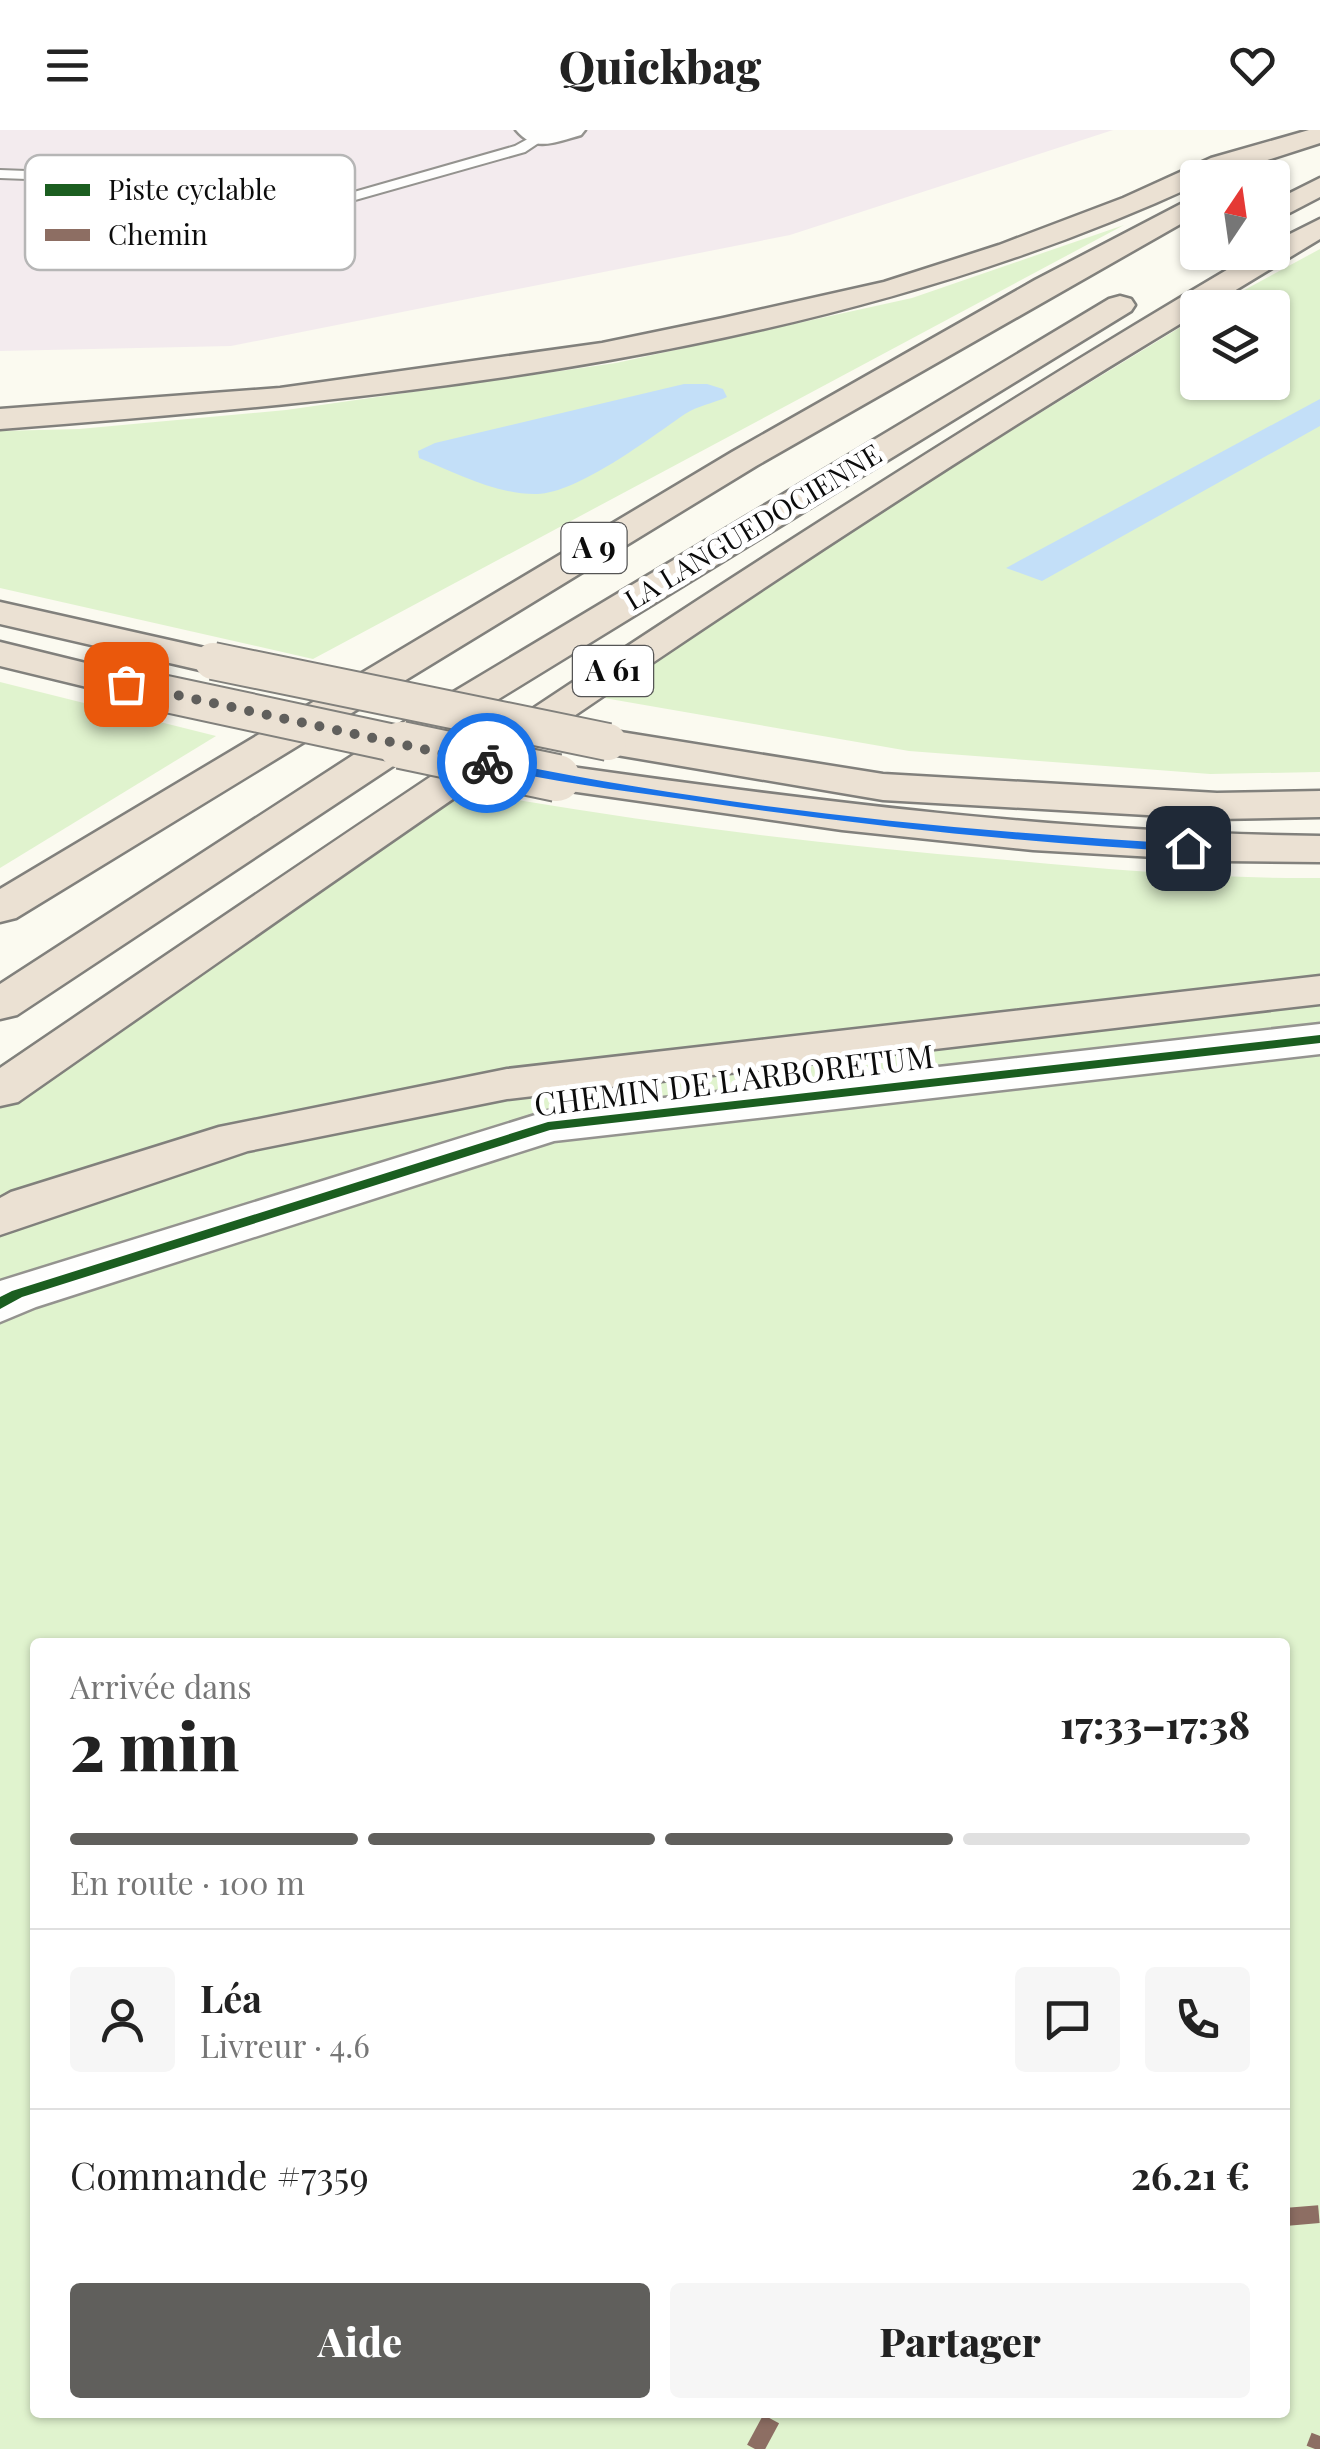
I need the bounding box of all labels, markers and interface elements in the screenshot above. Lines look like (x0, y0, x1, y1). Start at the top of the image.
text: Quickbag (559, 35, 761, 95)
icon: menu (40, 38, 95, 93)
icon: heart (1225, 38, 1280, 93)
legend (25, 155, 355, 270)
north arrow (1180, 160, 1290, 270)
map controls (1180, 160, 1290, 400)
text: Piste cyclable (108, 170, 277, 207)
text: Chemin (108, 215, 208, 252)
button: layers (1180, 290, 1290, 400)
street label: LA LANGUEDOCIENNE (617, 434, 888, 617)
road number: A 9 (562, 523, 626, 573)
pin (84, 642, 169, 727)
road number: A 61 (573, 646, 653, 696)
icon: bag (99, 657, 154, 712)
courier (437, 713, 537, 813)
icon: bike (460, 736, 515, 791)
pin (1146, 806, 1231, 891)
icon: home (1161, 821, 1216, 876)
street label: CHEMIN DE L'ARBORETUM (532, 1033, 936, 1124)
text: Arrivée dans (70, 1664, 252, 1707)
text: 17:33–17:38 (1060, 1698, 1250, 1749)
text: 2 min (70, 1701, 239, 1787)
text: En route · 100 m (70, 1860, 305, 1903)
button: person (70, 1967, 175, 2072)
button: chat (1015, 1967, 1120, 2072)
button: phone (1145, 1967, 1250, 2072)
text: Léa (200, 1972, 262, 2023)
text: Livreur · 4.6 (200, 2023, 370, 2066)
text: Commande #7359 (70, 2149, 369, 2200)
text: 26.21 € (1131, 2149, 1250, 2200)
button: Aide (70, 2283, 650, 2398)
button: Partager (670, 2283, 1250, 2398)

